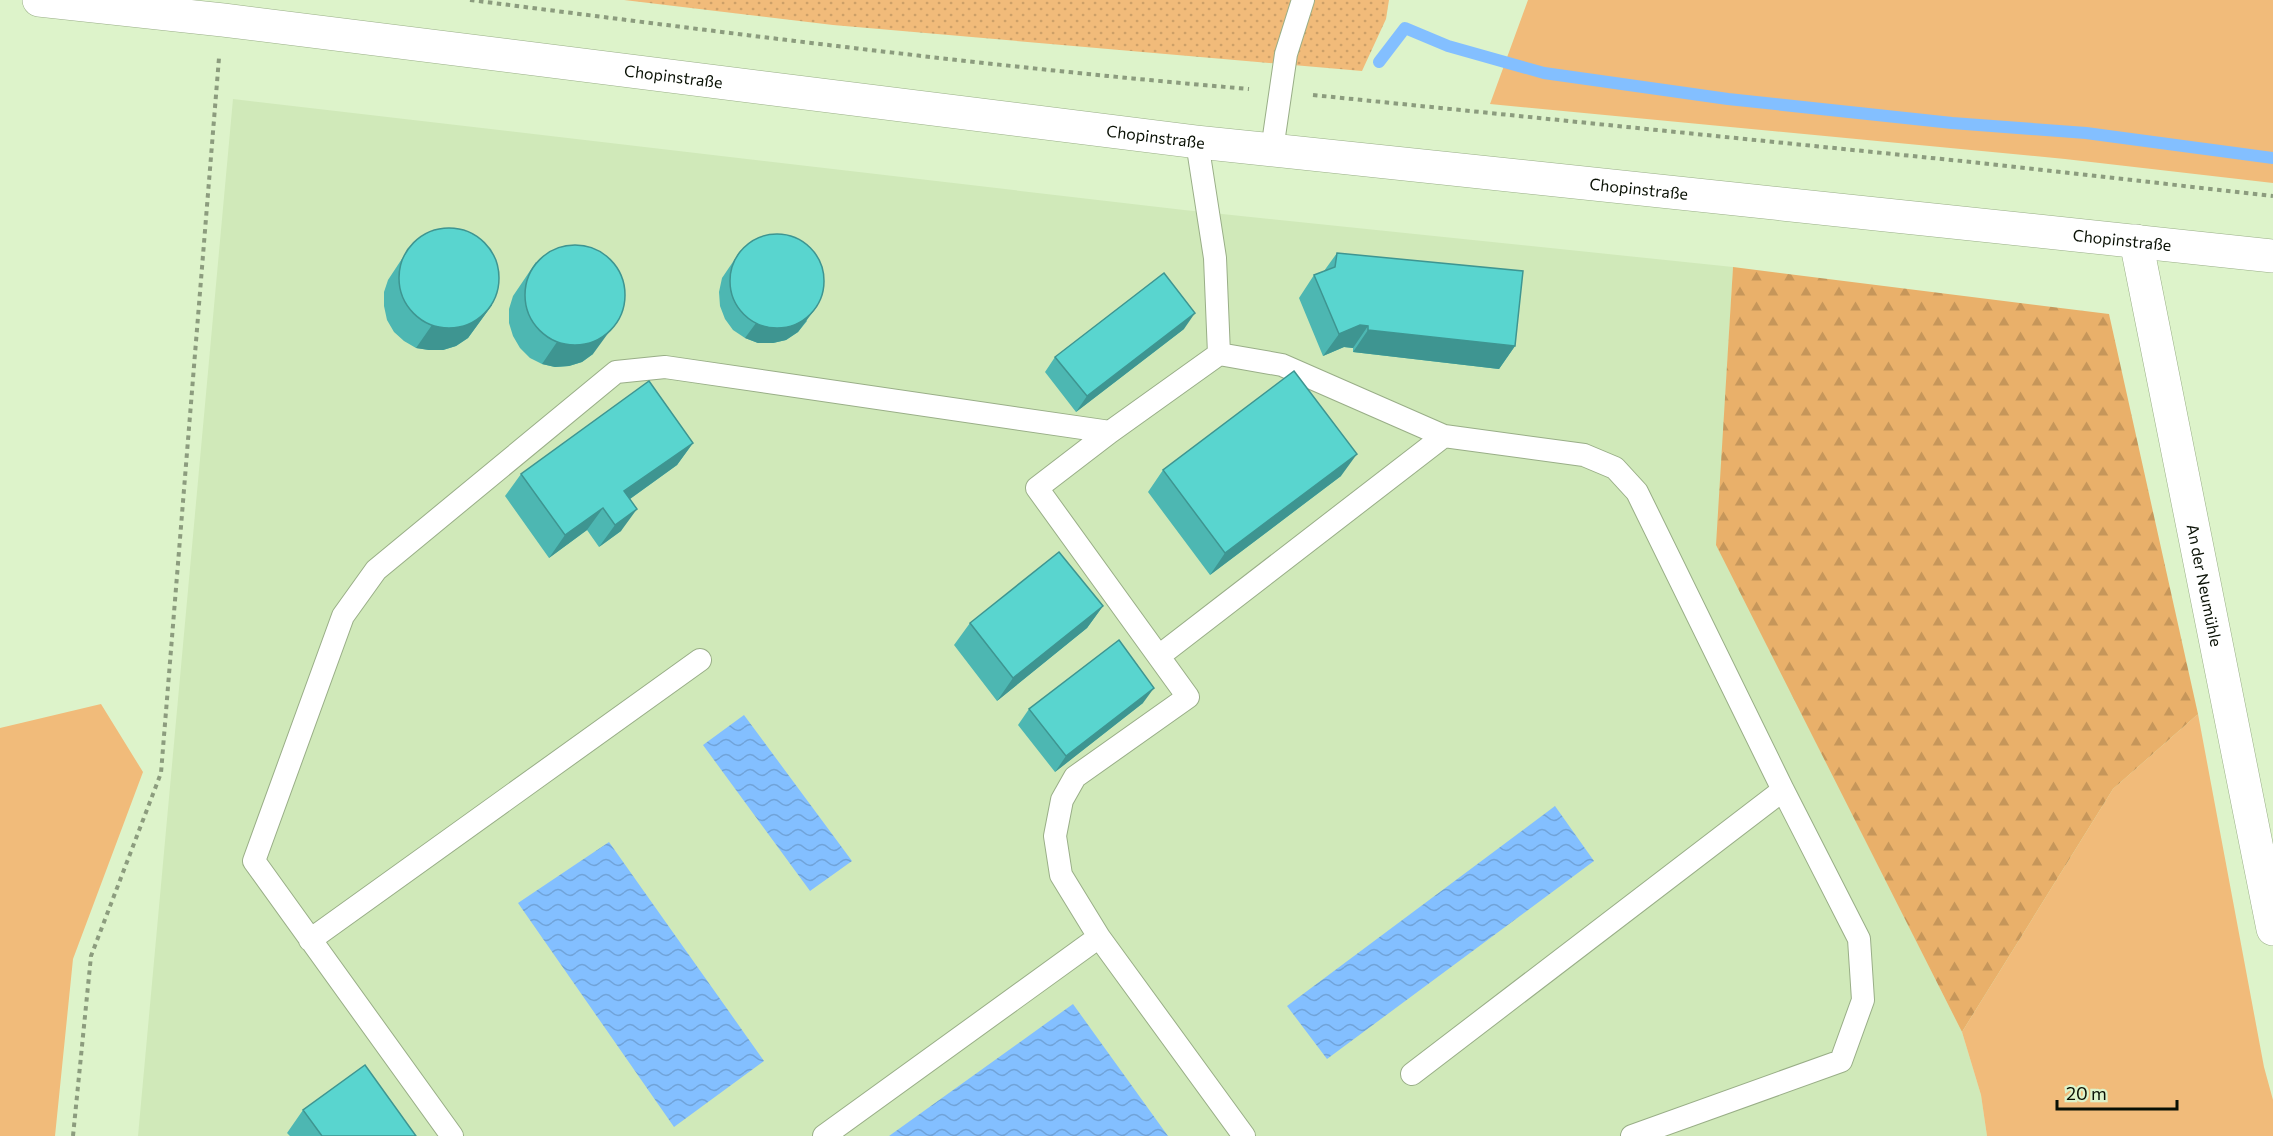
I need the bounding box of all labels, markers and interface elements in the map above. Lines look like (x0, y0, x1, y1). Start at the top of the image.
street label: Chopinstraße (623, 60, 724, 92)
street label: Chopinstraße (1105, 121, 1206, 152)
street label: Chopinstraße (1589, 174, 1689, 203)
street label: Chopinstraße (2072, 225, 2172, 254)
street label: An der Neumühle (2184, 522, 2227, 648)
scale bar (2057, 1073, 2177, 1111)
text: 20 m (2066, 1082, 2107, 1104)

